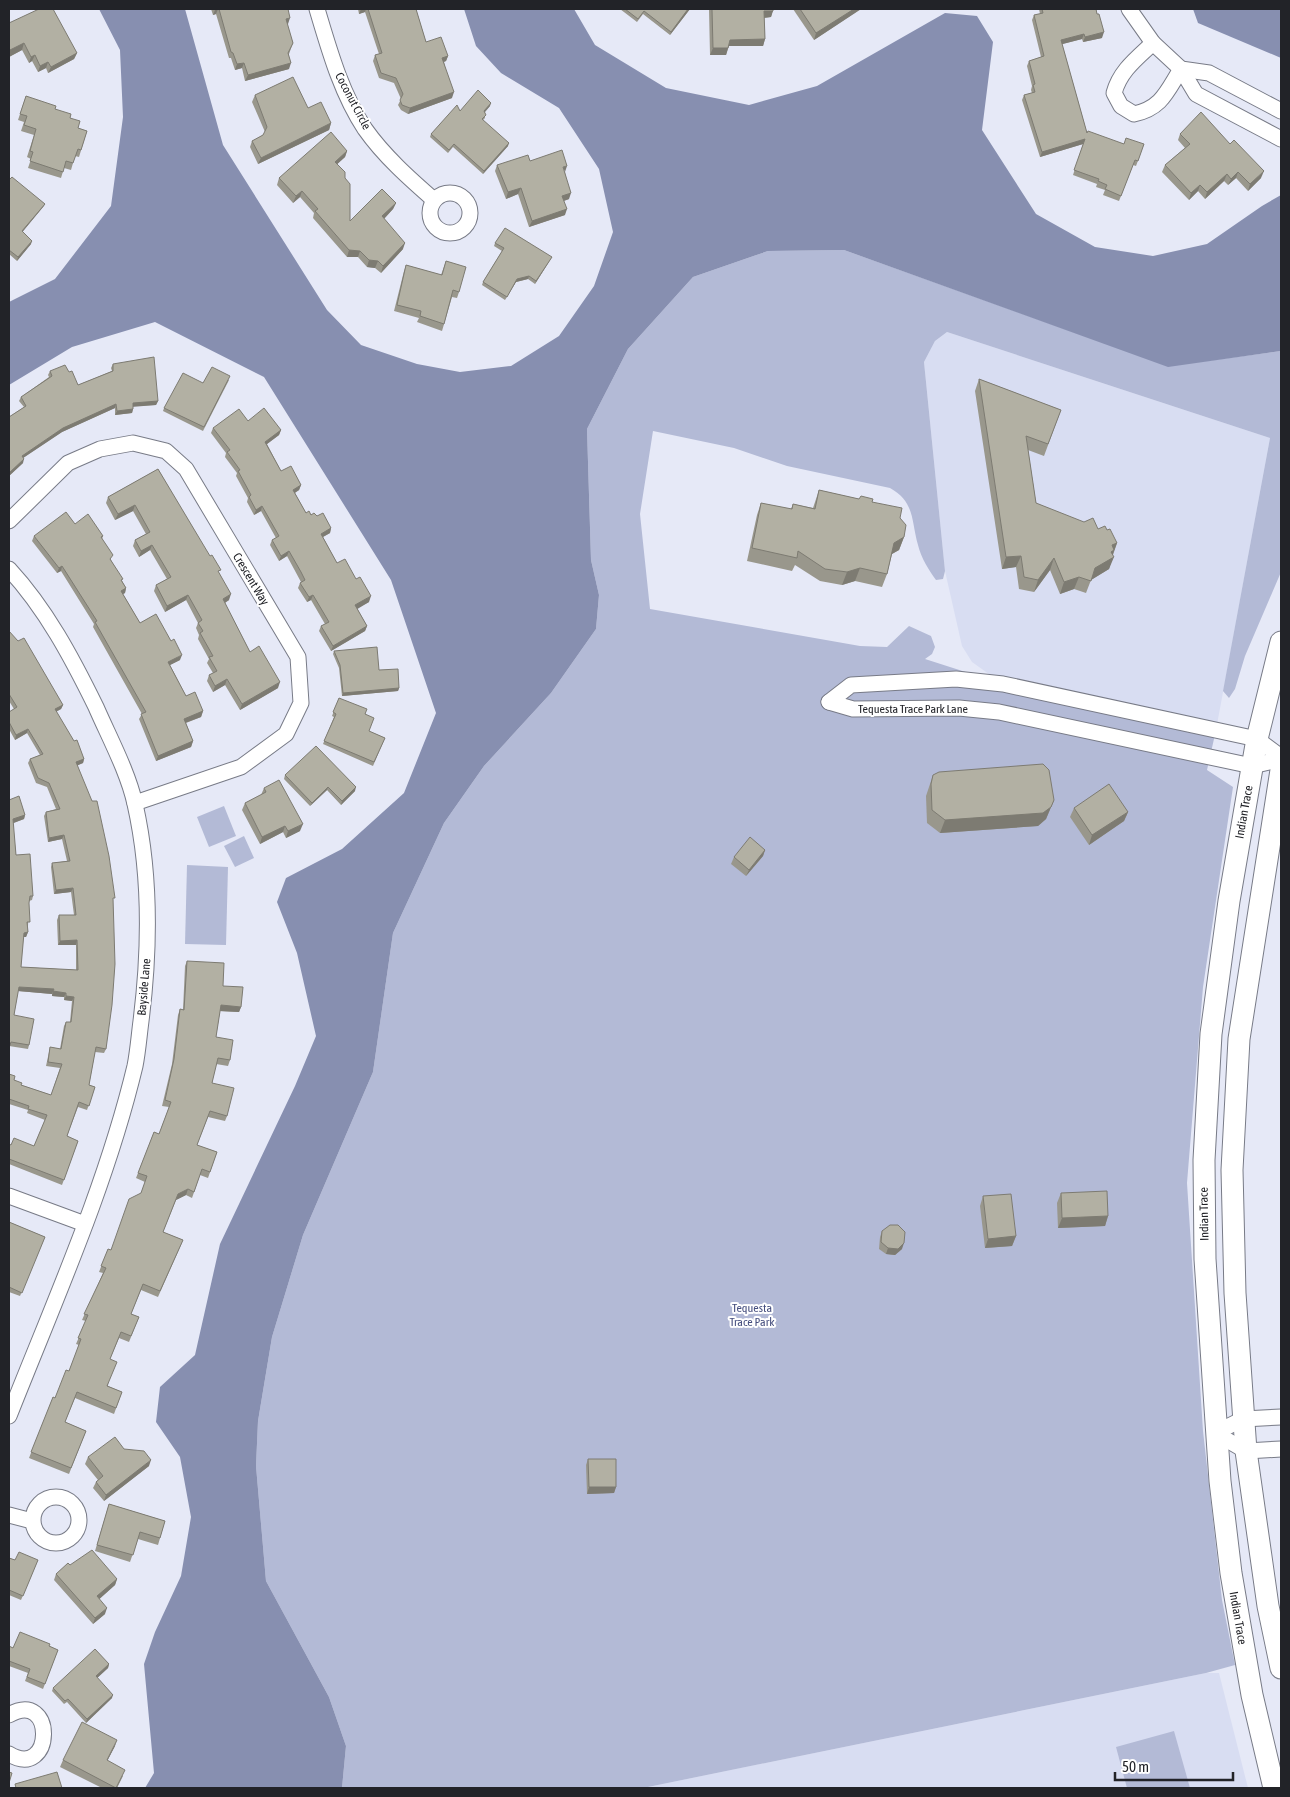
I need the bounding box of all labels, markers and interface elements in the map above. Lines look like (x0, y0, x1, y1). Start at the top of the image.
street label: Coconut Circle (332, 70, 374, 132)
street label: Crescent Way (230, 550, 272, 608)
street label: Tequesta Trace Park Lane (858, 702, 968, 716)
street label: Indian Trace (1232, 784, 1256, 840)
street label: Bayside Lane (135, 958, 153, 1016)
street label: Indian Trace (1197, 1187, 1211, 1241)
park label: Tequesta Trace Park (729, 1301, 775, 1329)
street label: Indian Trace (1226, 1590, 1250, 1646)
scale bar (1115, 1750, 1232, 1782)
text: 50 m (1122, 1758, 1149, 1775)

